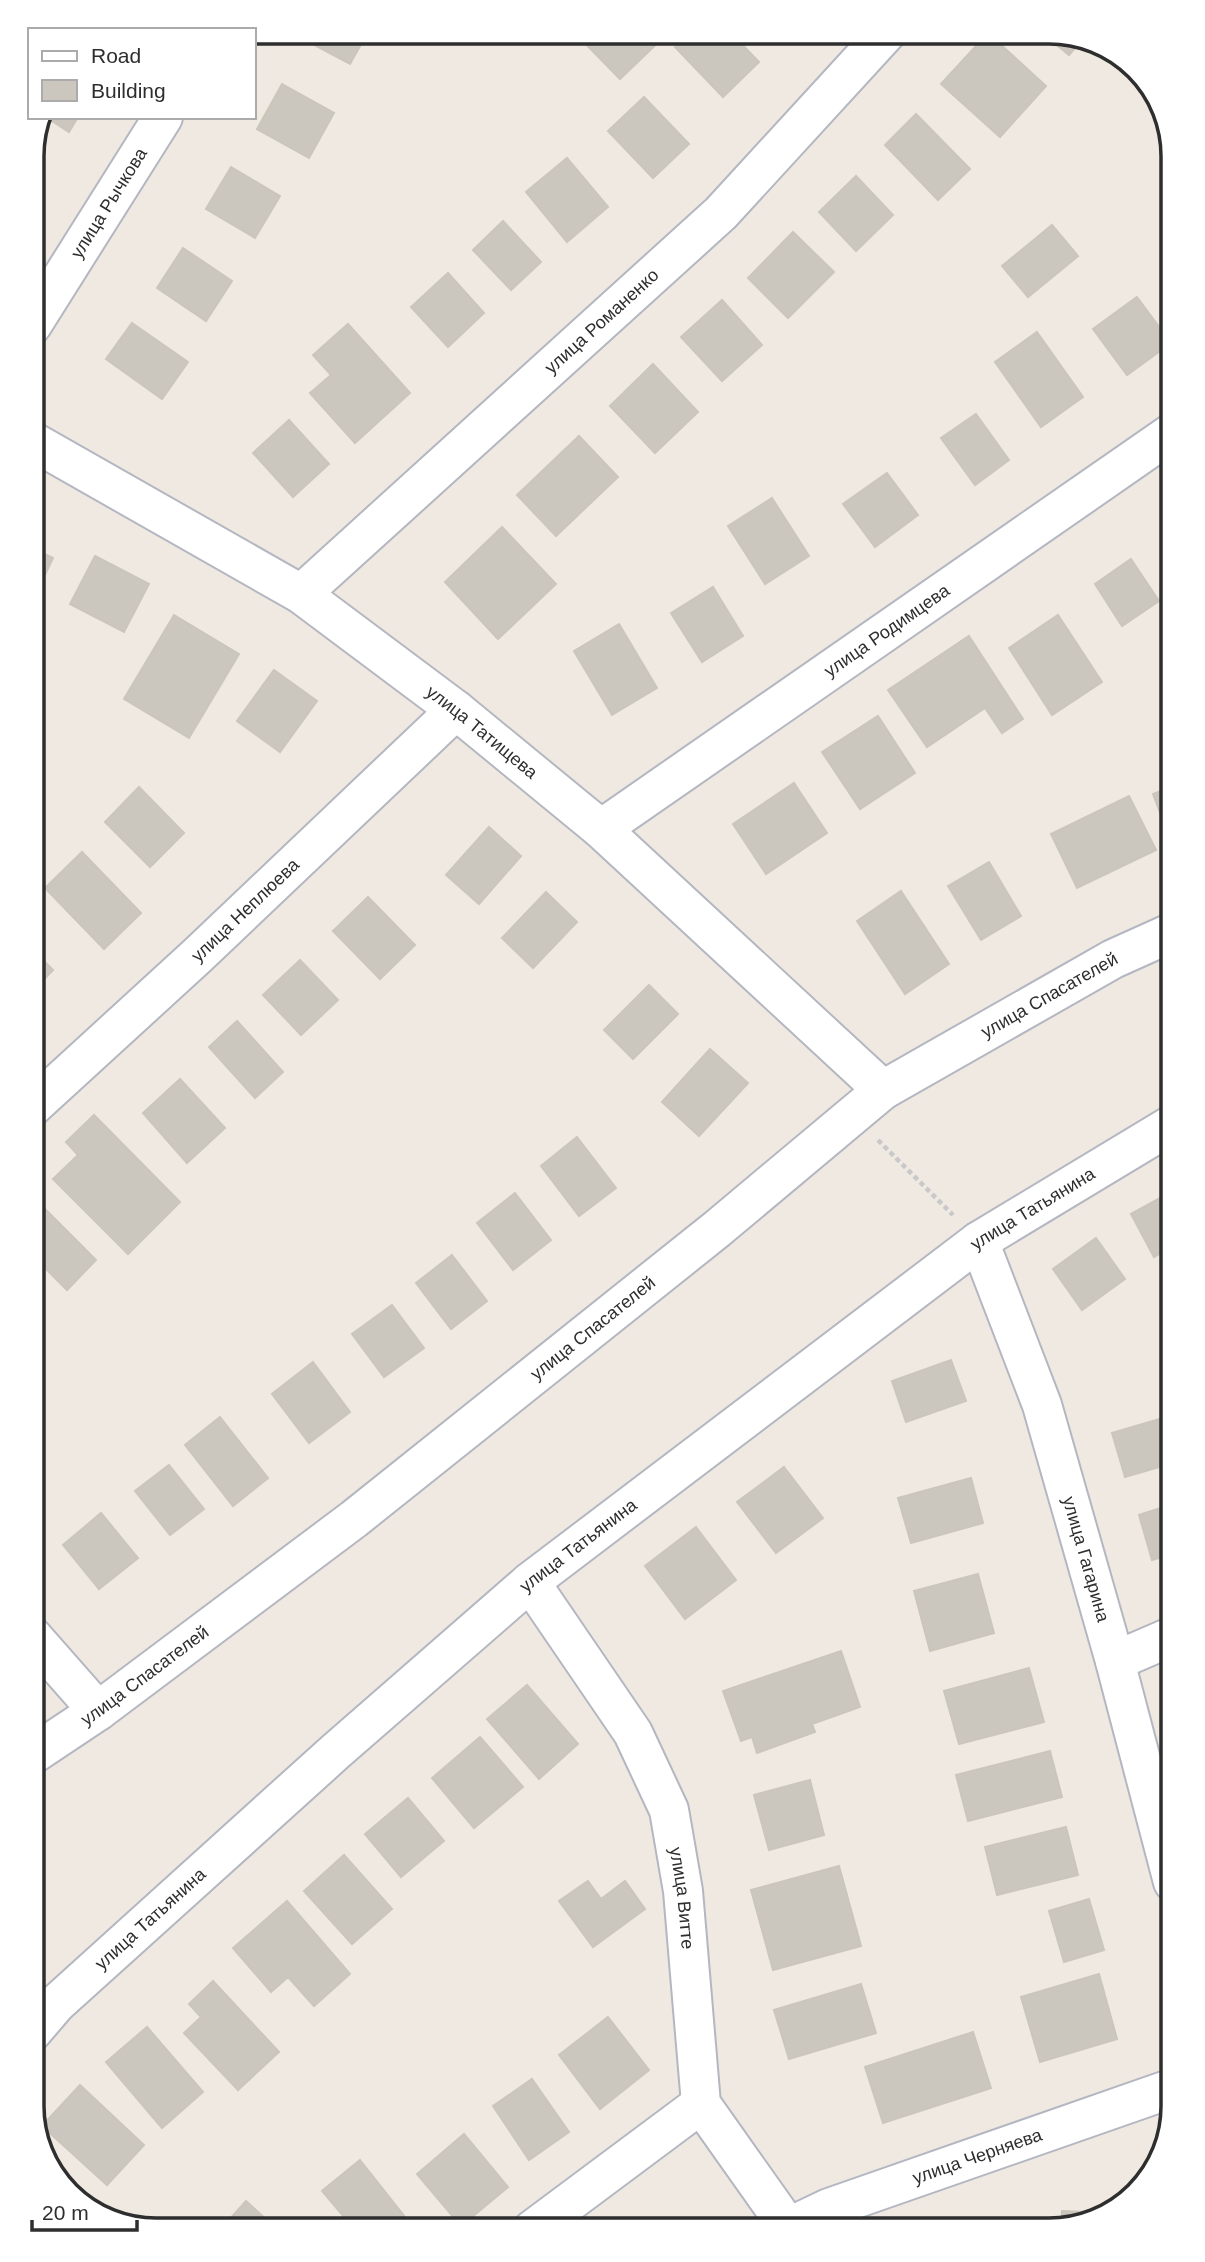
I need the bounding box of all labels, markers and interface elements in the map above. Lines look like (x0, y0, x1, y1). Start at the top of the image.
legend (28, 28, 256, 119)
text: Road (91, 44, 141, 67)
text: Building (91, 79, 166, 102)
street label: улица Рычкова (67, 144, 151, 262)
street label: улица Романенко (541, 265, 663, 378)
street label: улица Родимцева (820, 580, 954, 681)
street label: улица Татищева (422, 681, 542, 783)
street label: улица Неплюева (187, 854, 304, 966)
street label: улица Спасателей (978, 948, 1121, 1042)
street label: улица Татьянина (966, 1163, 1099, 1254)
street label: улица Спасателей (526, 1272, 659, 1384)
street label: улица Татьянина (516, 1494, 641, 1596)
street label: улица Гагарина (1059, 1494, 1114, 1625)
street label: улица Спасателей (77, 1622, 213, 1729)
street label: улица Витте (666, 1846, 698, 1950)
street label: улица Татьянина (91, 1863, 210, 1974)
street label: улица Черняева (910, 2124, 1046, 2188)
scale bar (32, 2188, 136, 2232)
text: 20 m (42, 2201, 89, 2224)

